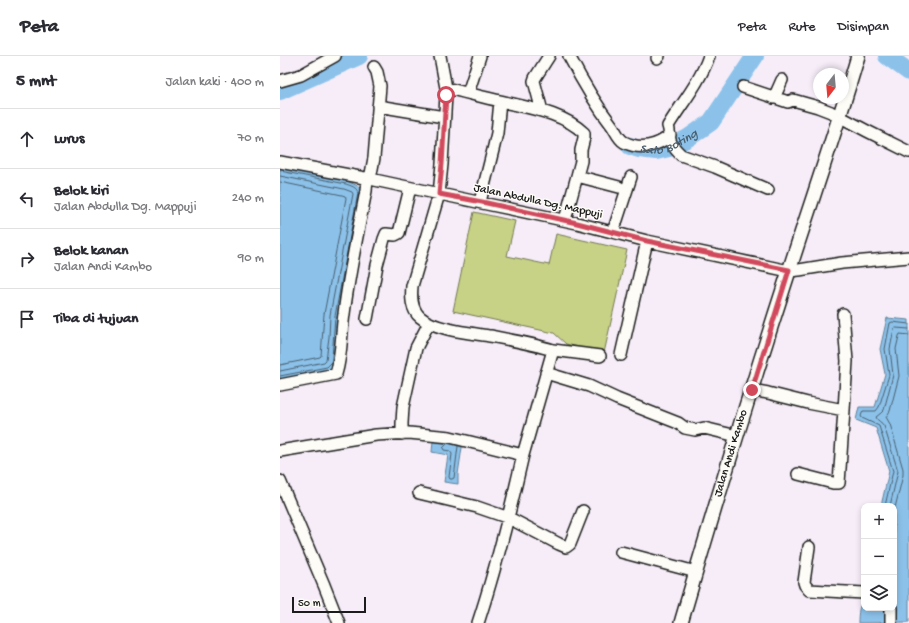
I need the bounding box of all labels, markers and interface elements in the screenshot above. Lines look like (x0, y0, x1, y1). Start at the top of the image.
text: Peta (20, 16, 59, 39)
text: Peta (738, 19, 767, 36)
text: Rute (789, 19, 815, 36)
text: Disimpan (837, 19, 889, 36)
north arrow (813, 68, 849, 104)
text: 5 mnt (16, 72, 56, 92)
text: Jalan kaki · 400 m (165, 75, 264, 90)
route start (437, 86, 455, 104)
water label: Salo Boting (639, 125, 702, 159)
icon: ahead (16, 128, 38, 150)
text: Lurus (54, 130, 84, 148)
text: 70 m (238, 131, 264, 146)
street label: Jalan Abdulla Dg. Mappuji (472, 181, 604, 223)
text: Belok kiri (54, 182, 109, 200)
icon: left (16, 188, 38, 210)
text: 240 m (232, 191, 264, 206)
text: Jalan Abdulla Dg. Mappuji (54, 200, 196, 215)
text: Belok kanan (54, 242, 128, 260)
icon: right (16, 248, 38, 270)
text: 90 m (238, 251, 264, 266)
text: Jalan Andi Kambo (54, 260, 152, 275)
icon: arrive (16, 308, 38, 330)
text: Tiba di tujuan (54, 310, 138, 328)
route end (743, 381, 761, 399)
street label: Jalan Andi Kambo (712, 408, 751, 499)
map controls (861, 503, 897, 611)
button: + (861, 503, 897, 539)
button: − (861, 539, 897, 575)
button: layers (861, 575, 897, 611)
scale bar (292, 595, 366, 614)
text: 50 m (298, 598, 320, 610)

